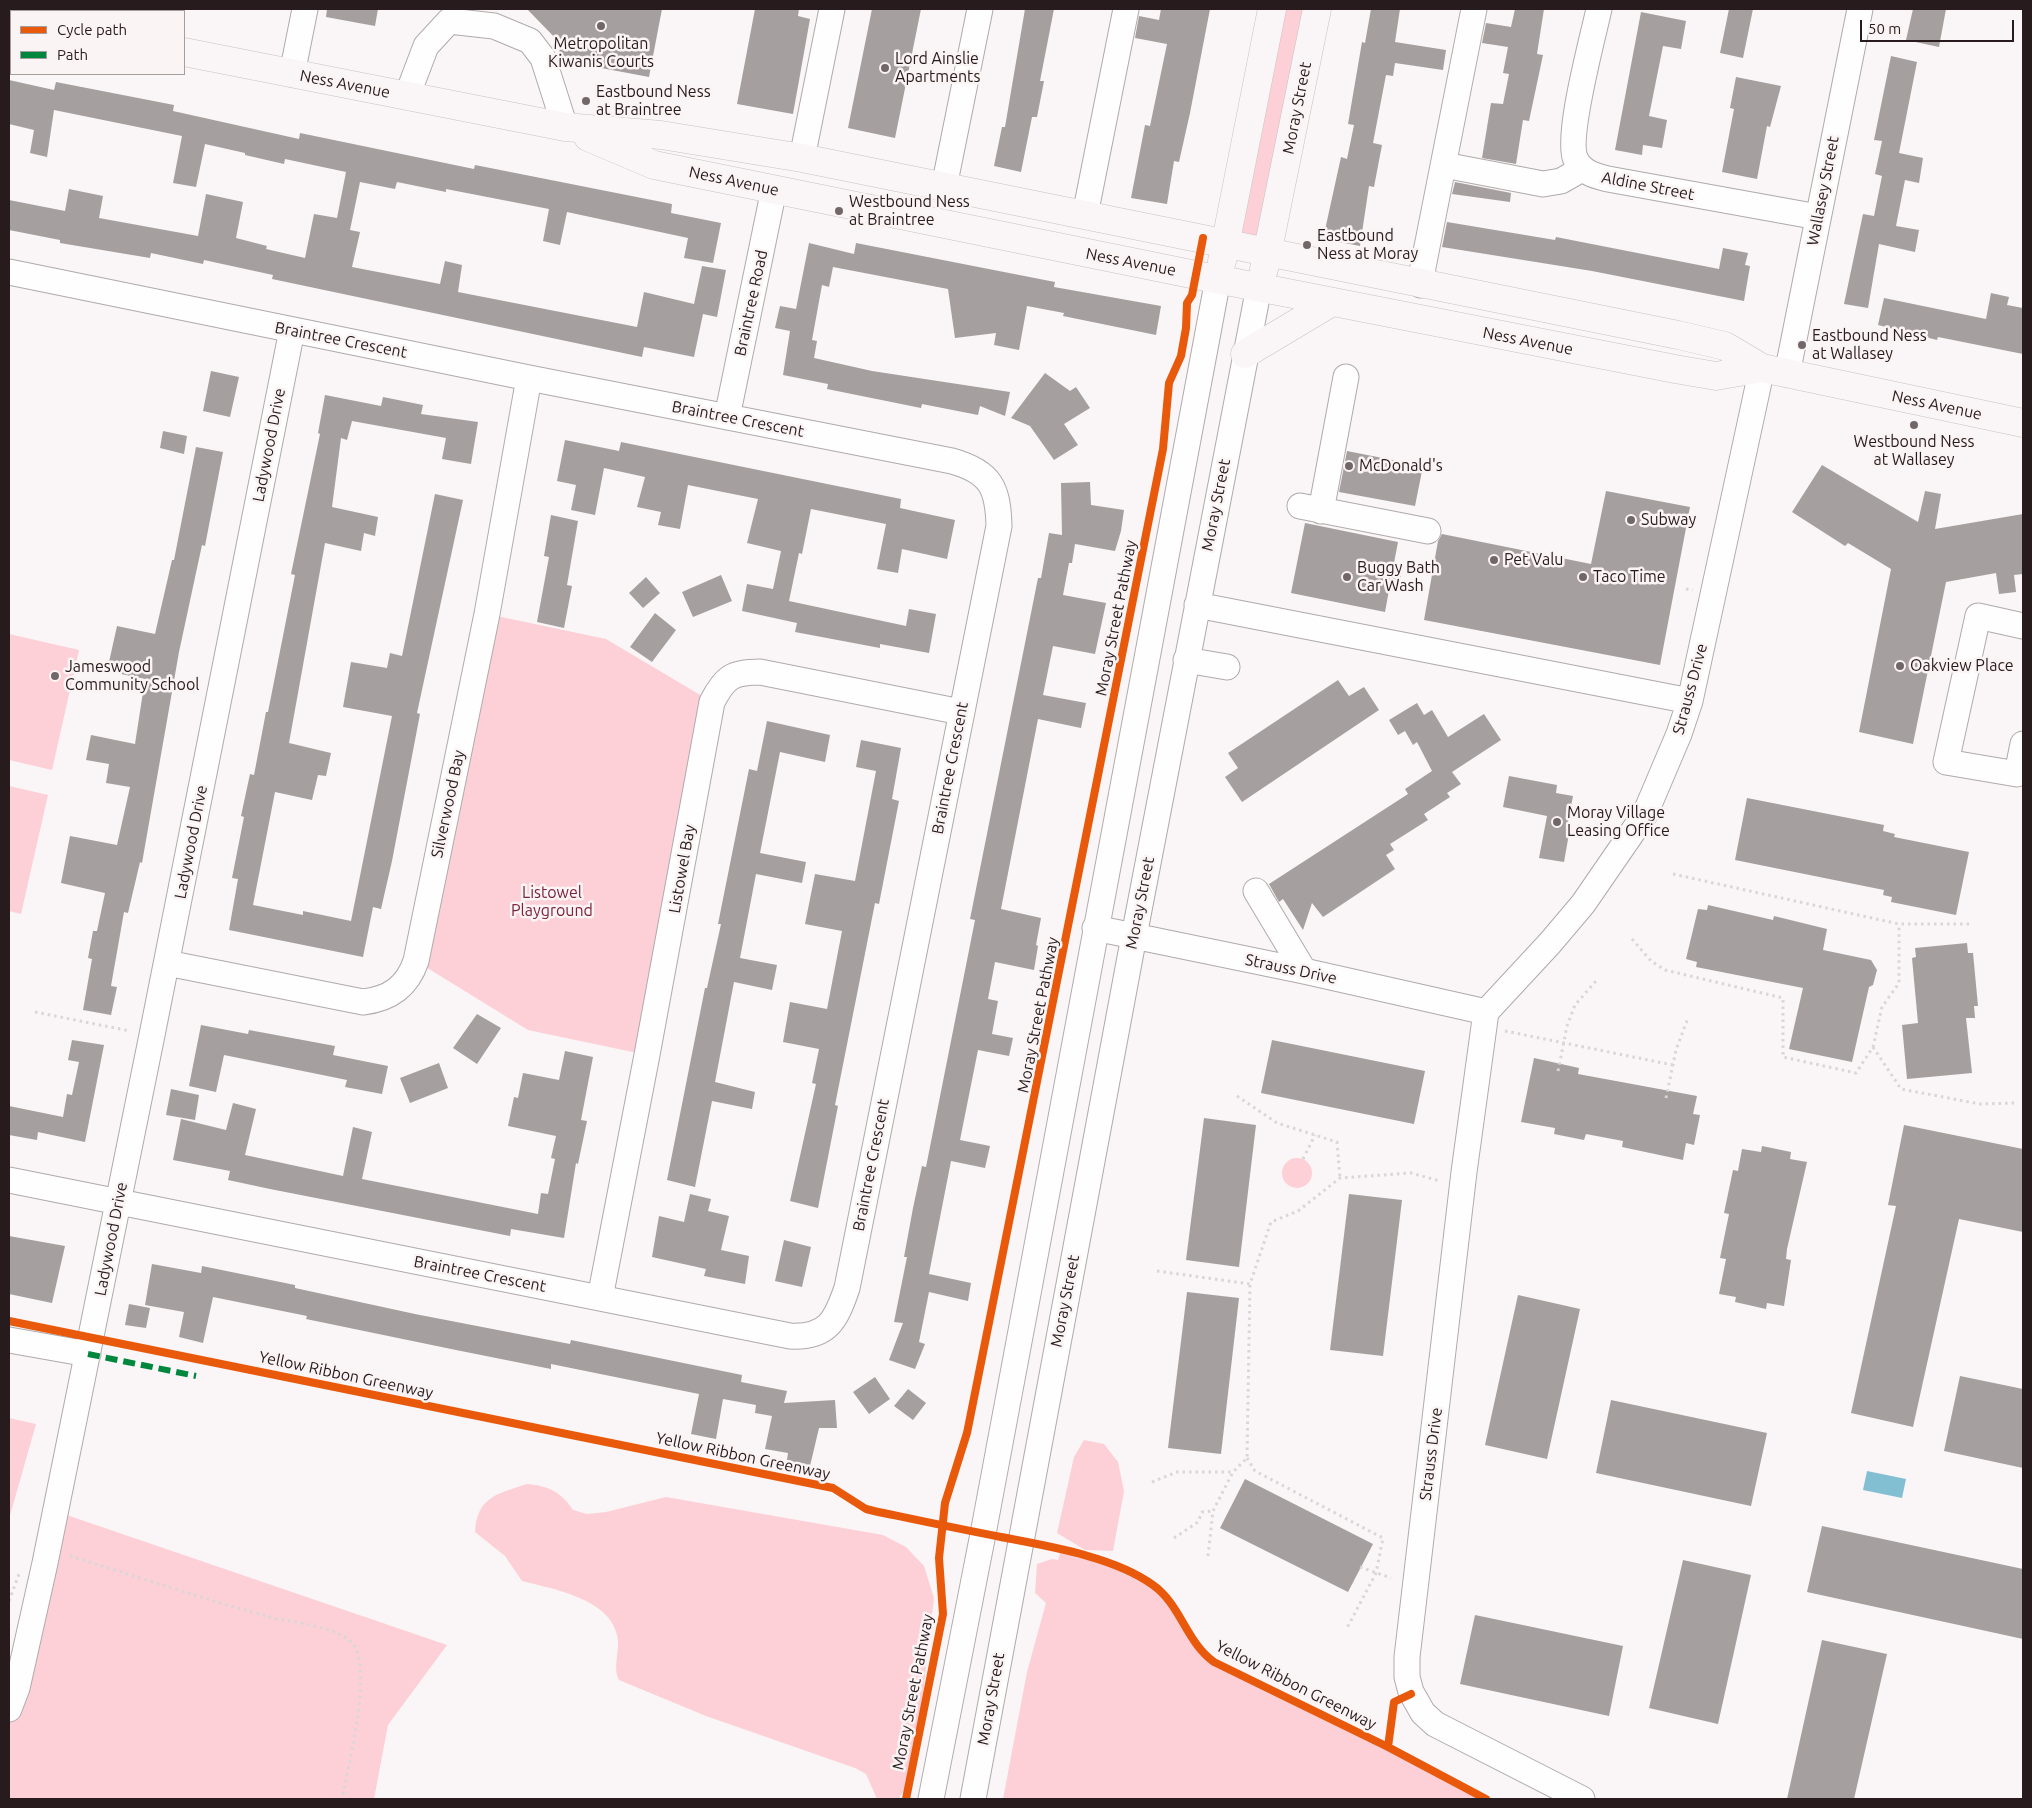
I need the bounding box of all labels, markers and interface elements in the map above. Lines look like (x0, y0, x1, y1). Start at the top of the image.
legend (10, 10, 185, 75)
scale bar (1862, 10, 2016, 42)
marker: Metropolitan Kiwanis Courts (595, 20, 607, 32)
text: 50 m (1868, 20, 1901, 37)
text: Cycle path (57, 21, 127, 38)
place label: Metropolitan Kiwanis Courts (548, 34, 654, 72)
text: Path (57, 46, 88, 63)
place label: Lord Ainslie Apartments (895, 49, 980, 87)
street label: Moray Street (1279, 60, 1315, 156)
marker: Lord Ainslie Apartments (879, 62, 891, 74)
street label: Ness Avenue (298, 66, 392, 102)
place label: Eastbound Ness at Braintree (596, 82, 711, 120)
marker: Eastbound Ness at Braintree (580, 95, 592, 107)
street label: Wallasey Street (1803, 135, 1843, 247)
street label: Ness Avenue (687, 162, 781, 200)
street label: Aldine Street (1600, 168, 1696, 204)
place label: Westbound Ness at Braintree (849, 192, 970, 230)
marker: Westbound Ness at Braintree (833, 205, 845, 217)
place label: Eastbound Ness at Moray (1317, 226, 1418, 264)
marker: Eastbound Ness at Moray (1301, 239, 1313, 251)
street label: Ness Avenue (1084, 244, 1178, 280)
street label: Braintree Road (730, 248, 772, 358)
street label: Braintree Crescent (273, 318, 409, 362)
street label: Ness Avenue (1481, 323, 1575, 359)
place label: Eastbound Ness at Wallasey (1812, 326, 1927, 364)
marker: Eastbound Ness at Wallasey (1796, 339, 1808, 351)
street label: Ladywood Drive (249, 386, 289, 504)
street label: Ness Avenue (1890, 386, 1984, 424)
street label: Braintree Crescent (670, 397, 806, 441)
marker: Westbound Ness at Wallasey (1908, 419, 1920, 431)
place label: Westbound Ness at Wallasey (1854, 432, 1974, 470)
place label: McDonald's (1359, 456, 1443, 476)
street label: Moray Street (1198, 457, 1234, 553)
marker: McDonald's (1343, 460, 1355, 472)
place label: Subway (1641, 510, 1696, 530)
marker: Subway (1625, 514, 1637, 526)
street label: Moray Street Pathway (1091, 538, 1141, 698)
place label: Pet Valu (1504, 550, 1563, 570)
marker: Pet Valu (1488, 554, 1500, 566)
place label: Buggy Bath Car Wash (1357, 558, 1440, 596)
place label: Taco Time (1593, 567, 1666, 587)
marker: Buggy Bath Car Wash (1341, 571, 1353, 583)
marker: Taco Time (1577, 571, 1589, 583)
street label: Strauss Drive (1669, 641, 1711, 737)
place label: Oakview Place (1910, 656, 2014, 676)
place label: Jameswood Community School (65, 657, 199, 695)
marker: Oakview Place (1894, 660, 1906, 672)
marker: Jameswood Community School (49, 670, 61, 682)
street label: Braintree Crescent (928, 700, 972, 836)
street label: Silverwood Bay (427, 748, 469, 860)
street label: Ladywood Drive (171, 783, 211, 901)
place label: Moray Village Leasing Office (1567, 803, 1670, 841)
marker: Moray Village Leasing Office (1551, 816, 1563, 828)
street label: Listowel Bay (665, 823, 699, 915)
street label: Moray Street (1122, 855, 1158, 951)
park label: Listowel Playground (511, 883, 593, 921)
street label: Moray Street Pathway (1013, 935, 1063, 1095)
street label: Strauss Drive (1243, 950, 1339, 988)
street label: Braintree Crescent (849, 1097, 893, 1233)
street label: Ladywood Drive (91, 1180, 131, 1298)
street label: Braintree Crescent (412, 1252, 548, 1296)
street label: Moray Street (1047, 1253, 1083, 1349)
street label: Yellow Ribbon Greenway (257, 1347, 435, 1403)
street label: Strauss Drive (1416, 1406, 1446, 1502)
street label: Yellow Ribbon Greenway (654, 1428, 832, 1484)
street label: Moray Street Pathway (888, 1612, 938, 1772)
street label: Yellow Ribbon Greenway (1212, 1636, 1380, 1734)
street label: Moray Street (973, 1651, 1009, 1747)

